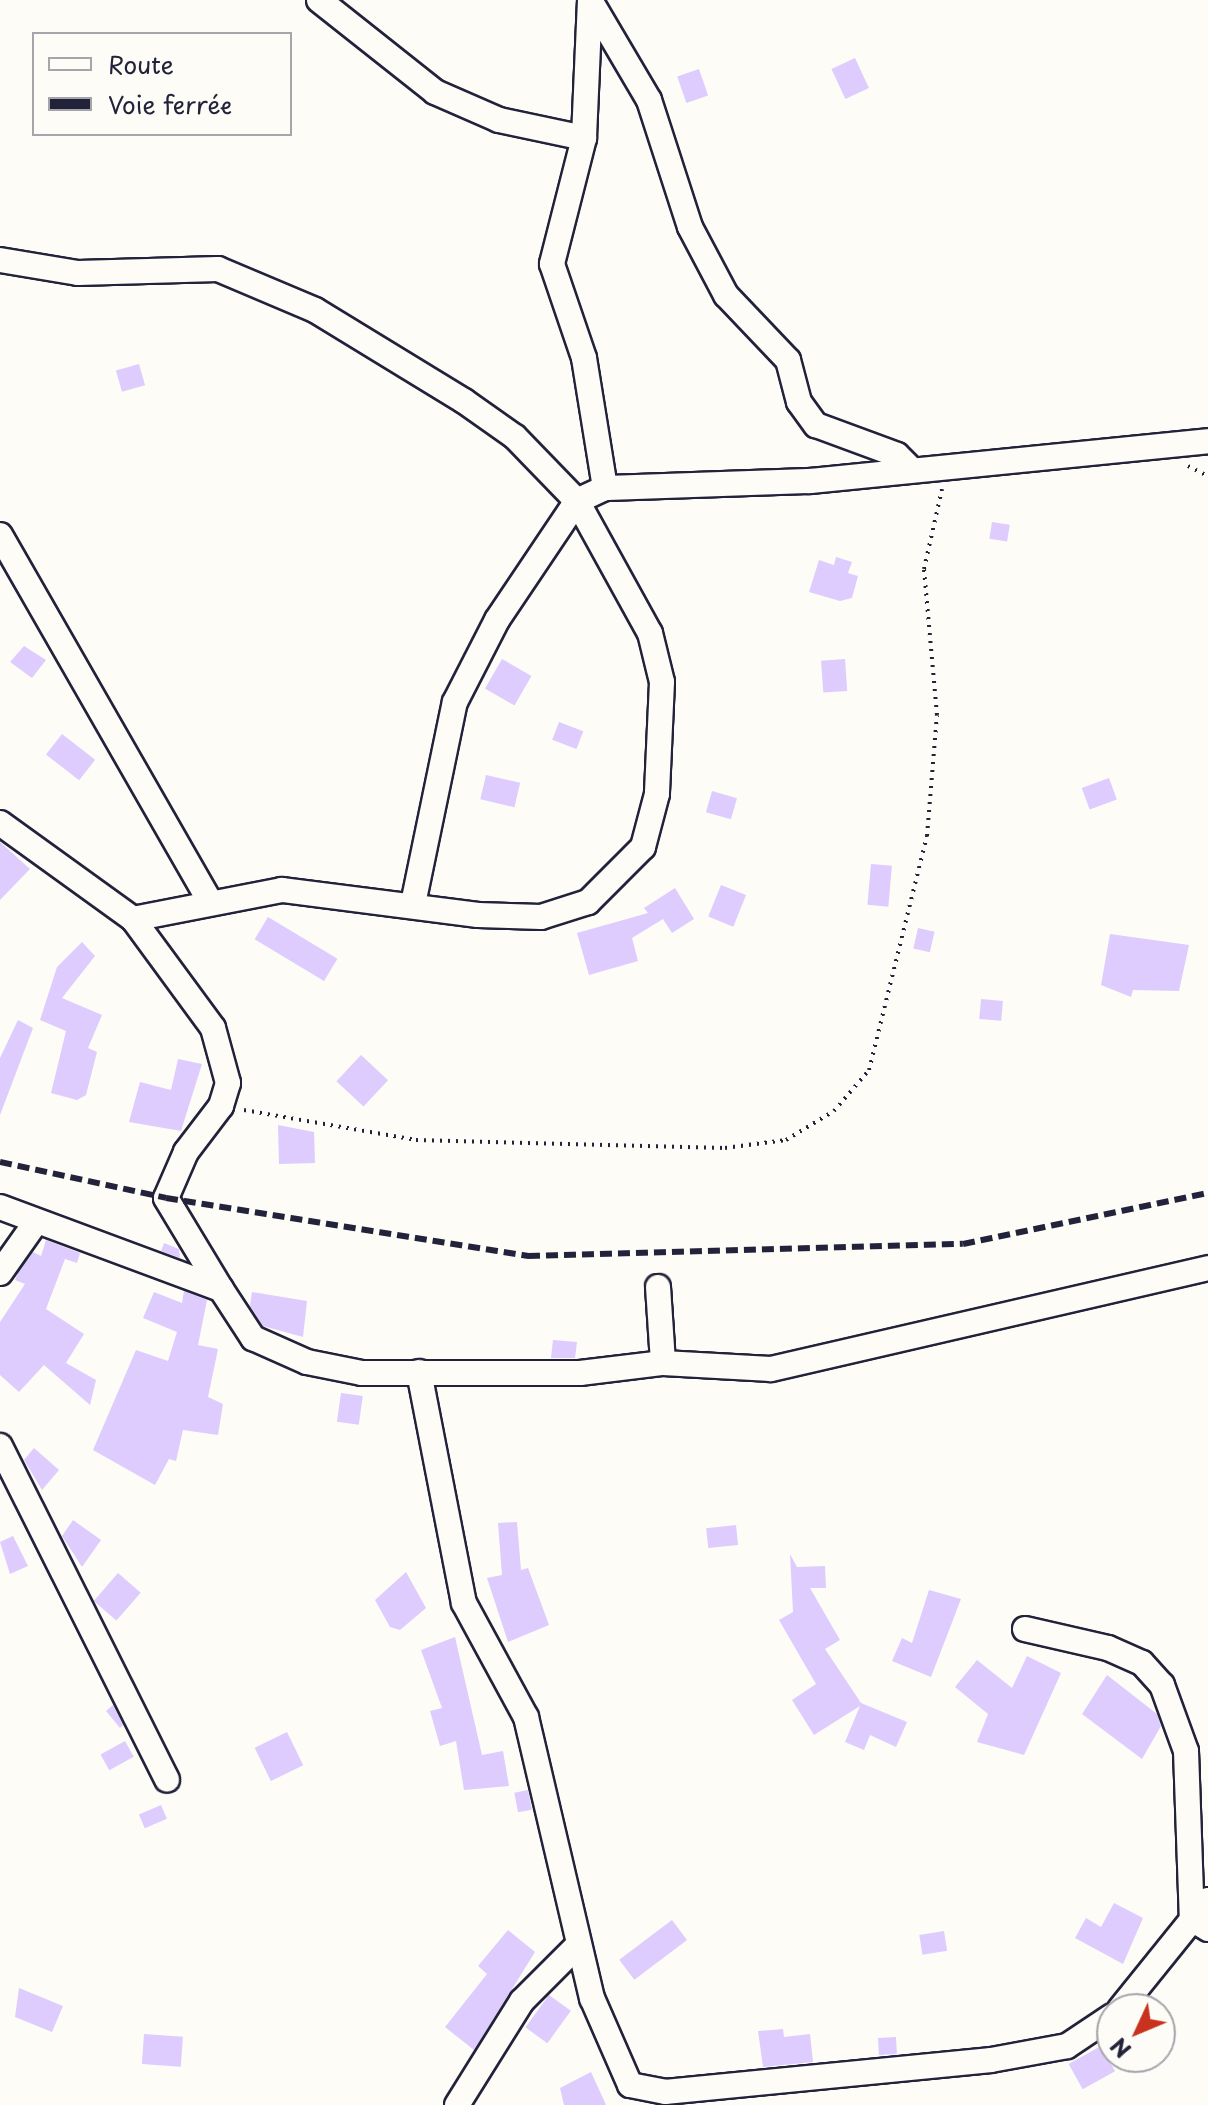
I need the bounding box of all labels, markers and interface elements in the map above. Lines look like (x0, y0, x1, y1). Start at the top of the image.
legend (32, 32, 292, 136)
text: Route (108, 46, 174, 82)
text: Voie ferrée (108, 86, 232, 122)
north arrow (1096, 1993, 1176, 2073)
text: N (1102, 2031, 1138, 2066)

